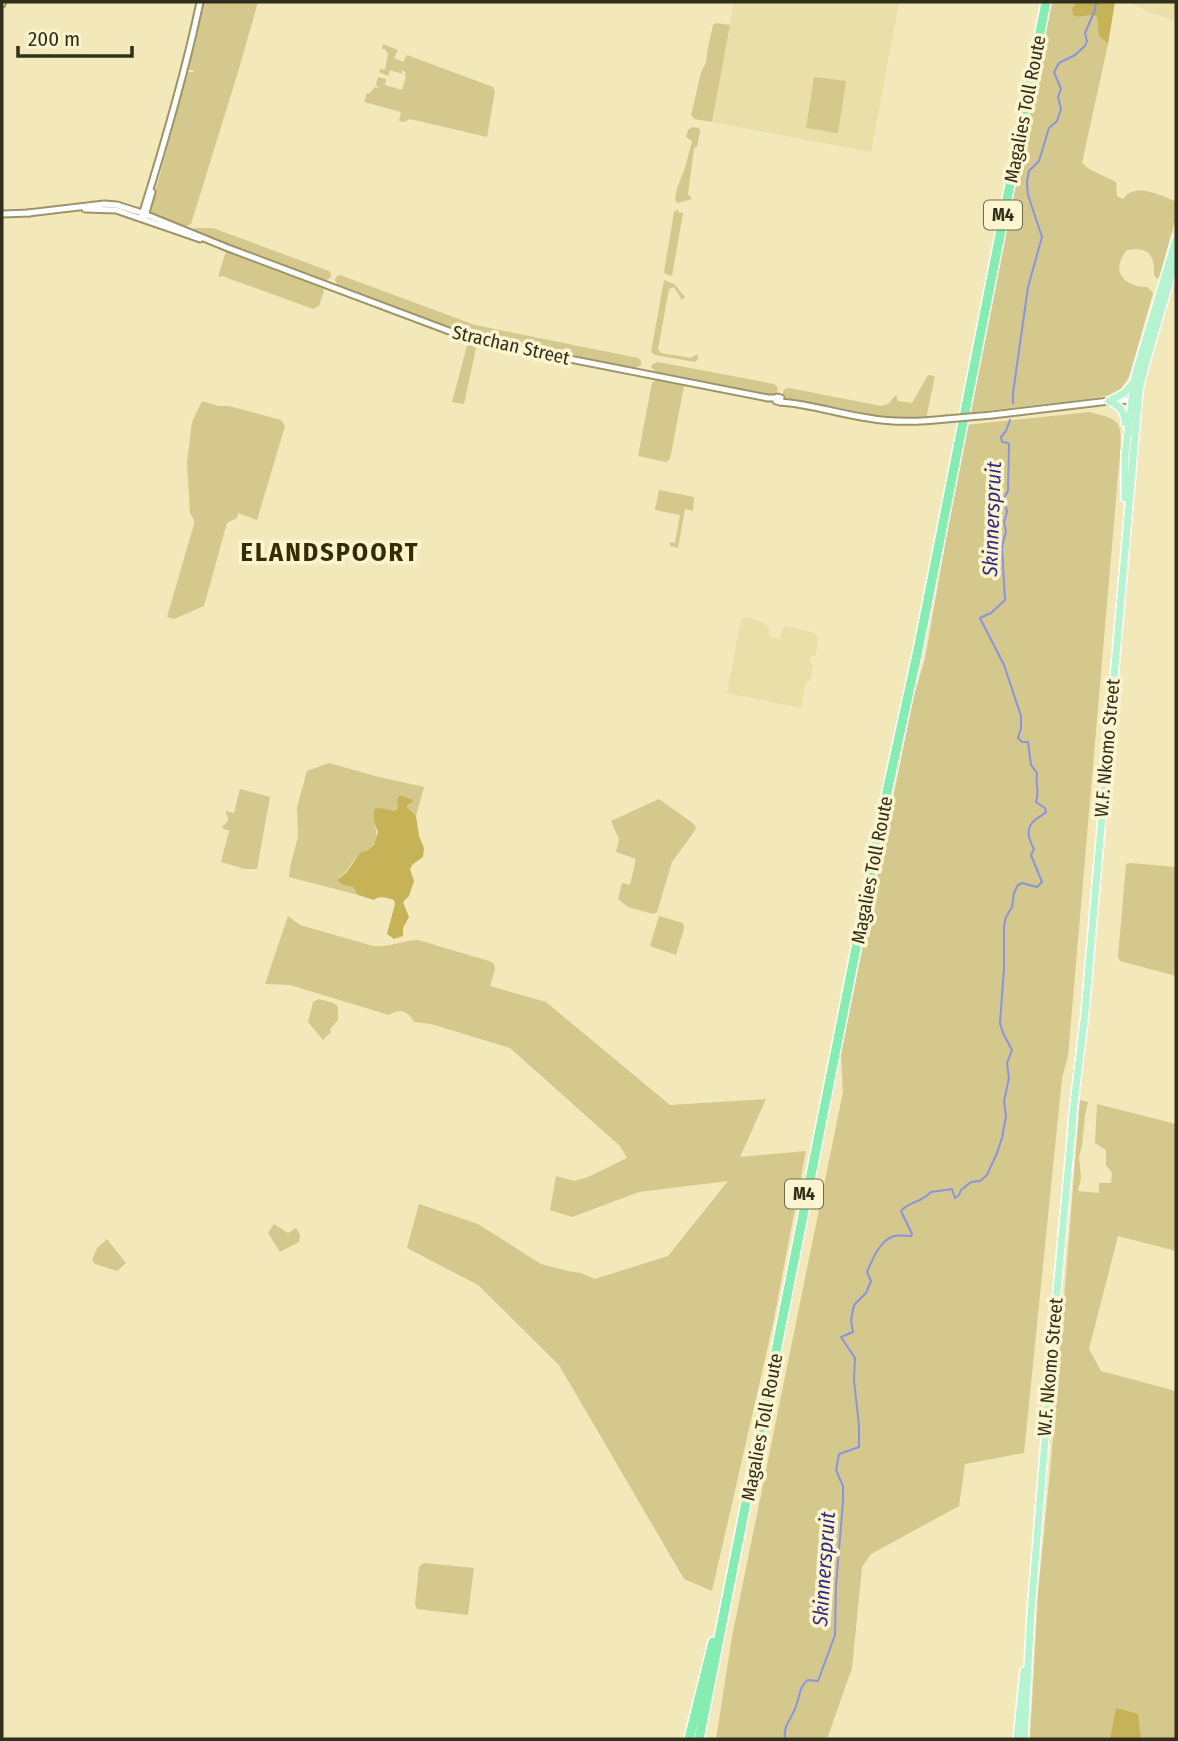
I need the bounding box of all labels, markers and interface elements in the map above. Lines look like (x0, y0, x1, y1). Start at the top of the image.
scale bar (18, 14, 131, 58)
text: 200 m (28, 26, 80, 52)
street label: Magalies Toll Route (999, 33, 1051, 185)
road number: M4 (984, 200, 1022, 230)
street label: Strachan Street (450, 320, 573, 370)
water label: Skinnerspruit (977, 461, 1007, 578)
district label: ELANDSPOORT (241, 537, 419, 568)
street label: W.F. Nkomo Street (1089, 677, 1125, 818)
street label: Magalies Toll Route (846, 794, 898, 946)
road number: M4 (785, 1180, 823, 1209)
street label: W.F. Nkomo Street (1032, 1296, 1068, 1437)
street label: Magalies Toll Route (736, 1351, 788, 1503)
water label: Skinnerspruit (807, 1511, 841, 1628)

